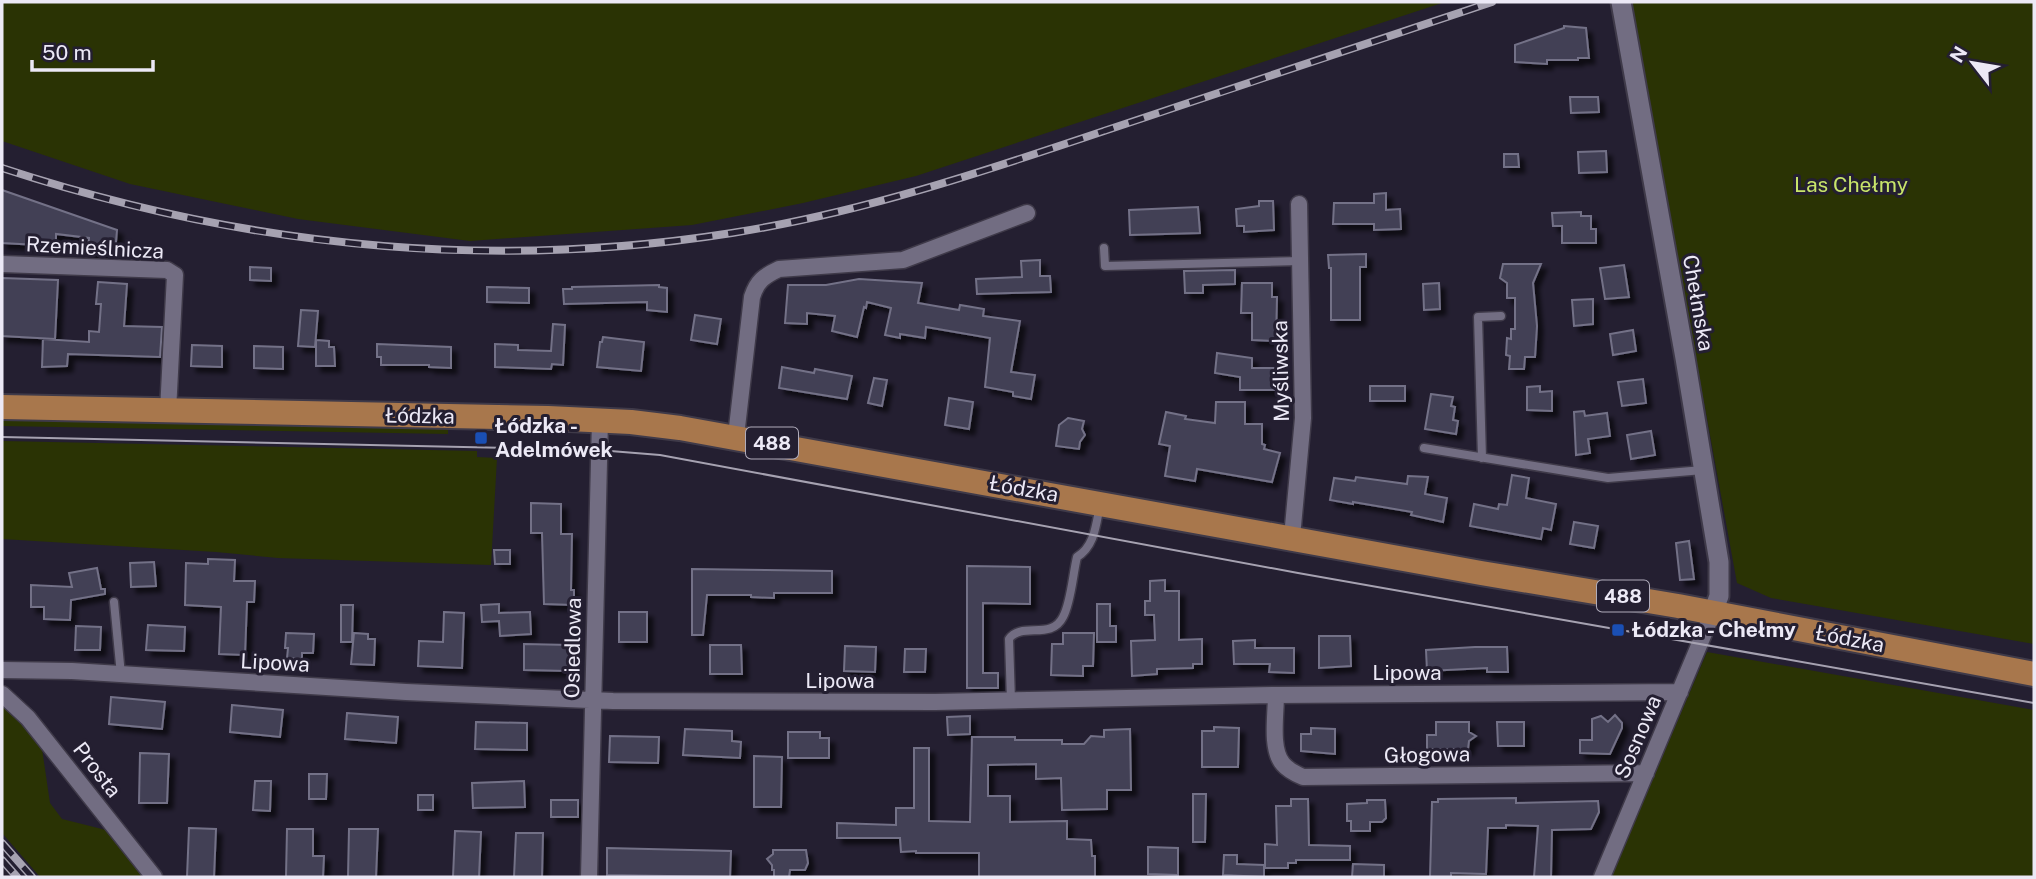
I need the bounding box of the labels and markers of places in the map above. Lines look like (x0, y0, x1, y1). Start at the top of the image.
place label: Łódzka - Adelmówek (495, 413, 613, 462)
marker: Łódzka - Adelmówek (473, 430, 489, 446)
place label: Łódzka - Chełmy (1632, 617, 1796, 642)
marker: Łódzka - Chełmy (1610, 622, 1626, 638)

